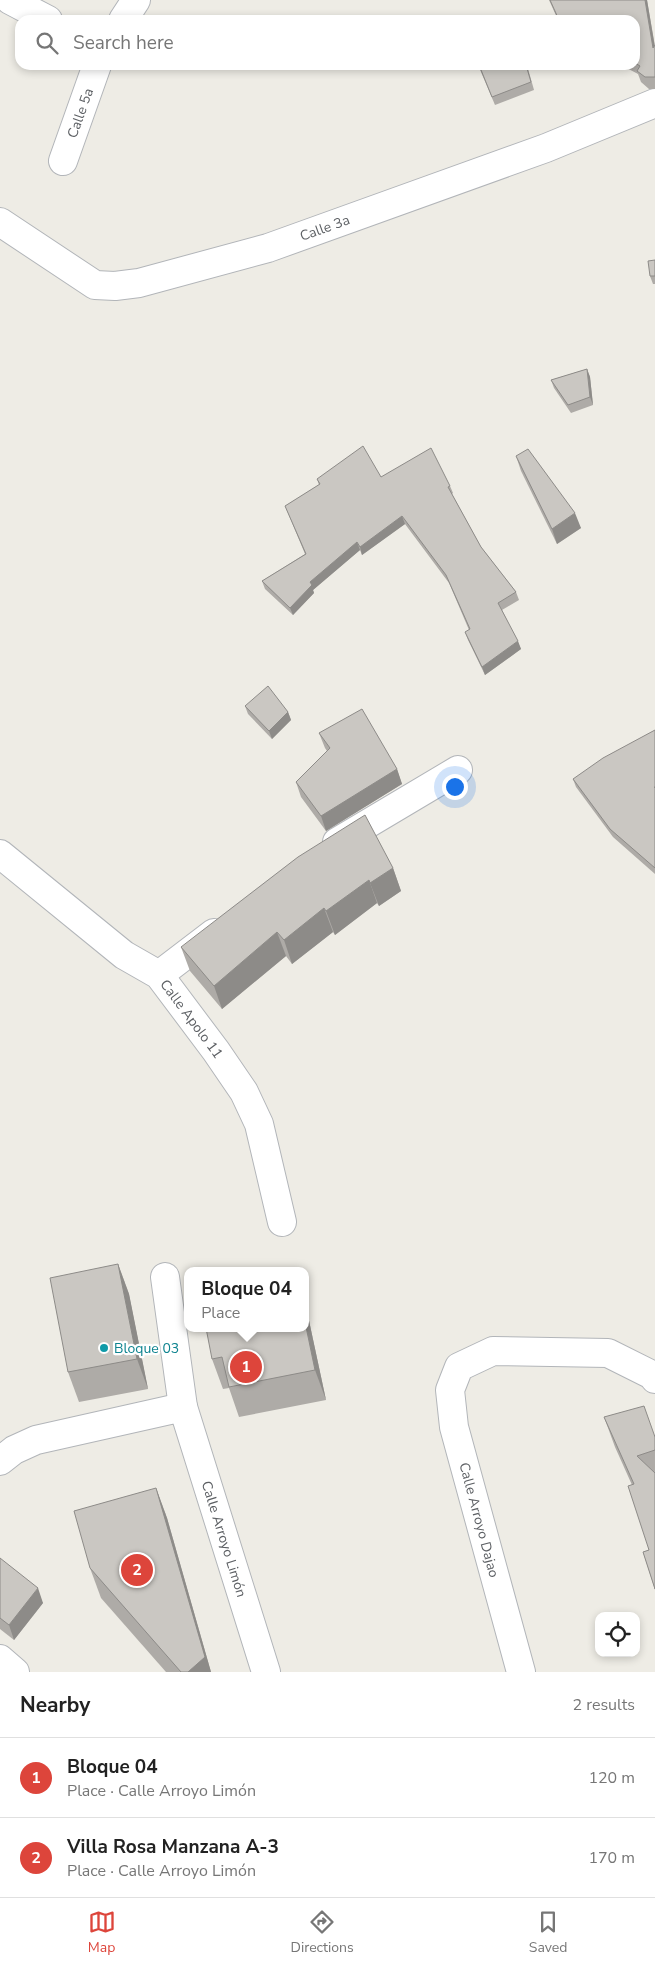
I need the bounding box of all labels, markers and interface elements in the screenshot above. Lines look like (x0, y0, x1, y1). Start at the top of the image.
search box (15, 15, 640, 70)
icon: search (33, 29, 61, 57)
text: Search here (73, 30, 174, 56)
street label: Calle 5a (62, 85, 98, 140)
street label: Calle 3a (297, 210, 352, 245)
your location (442, 774, 468, 800)
street label: Calle Apolo 11 (156, 975, 228, 1062)
popup (184, 1267, 309, 1332)
text: Bloque 04 (201, 1276, 292, 1302)
text: Place (201, 1302, 240, 1324)
place label: Bloque 03 (114, 1339, 179, 1358)
marker: Bloque 03 (98, 1342, 110, 1354)
pin: 1 (230, 1348, 262, 1386)
street label: Calle Arroyo Dajao (454, 1460, 504, 1580)
street label: Calle Arroyo Limón (197, 1479, 251, 1600)
pin: 2 (121, 1551, 153, 1589)
map controls (595, 1612, 640, 1657)
button: locate (595, 1612, 640, 1657)
text: Nearby (20, 1691, 90, 1719)
text: 2 results (573, 1694, 635, 1716)
text: Bloque 04 (67, 1754, 158, 1780)
text: 1 (31, 1767, 41, 1789)
text: 120 m (588, 1767, 635, 1789)
text: Place · Calle Arroyo Limón (67, 1780, 256, 1802)
text: Villa Rosa Manzana A-3 (67, 1834, 279, 1860)
text: 2 (31, 1847, 41, 1869)
text: 170 m (588, 1847, 635, 1869)
text: Place · Calle Arroyo Limón (67, 1860, 256, 1882)
tab: Map (88, 1908, 116, 1957)
tab: Directions (291, 1908, 354, 1957)
tab: Saved (529, 1908, 567, 1957)

